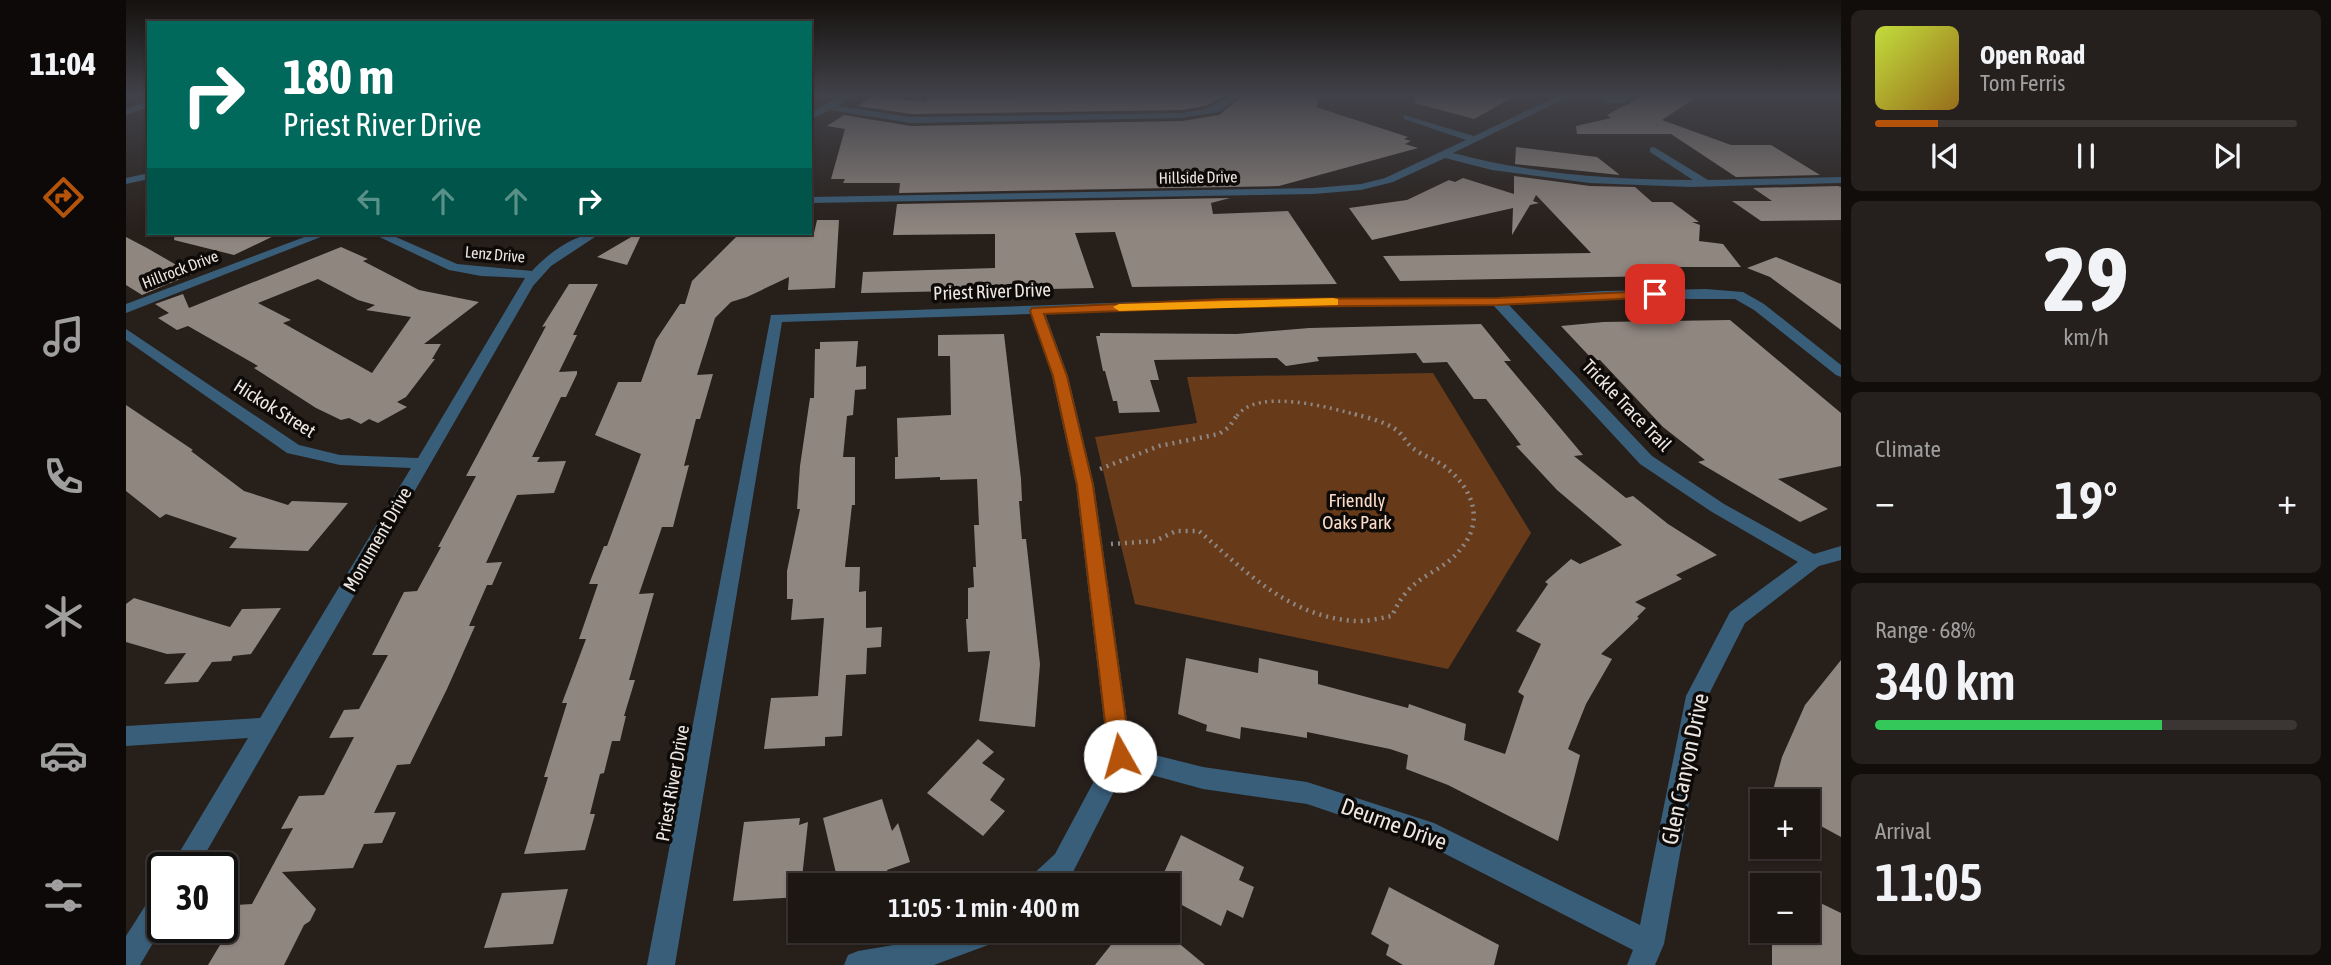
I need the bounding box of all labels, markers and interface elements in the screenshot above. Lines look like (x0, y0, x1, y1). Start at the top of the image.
text: Open Road (1980, 40, 2085, 70)
text: 11:04 (30, 45, 96, 82)
text: 180 m (283, 48, 394, 104)
icon: right (168, 49, 259, 140)
text: Tom Ferris (1980, 70, 2065, 96)
text: Priest River Drive (283, 106, 482, 143)
icon: previous (1926, 137, 1964, 175)
icon: pause (2067, 137, 2105, 175)
icon: next (2208, 137, 2246, 175)
street label: Hillside Drive (1158, 167, 1238, 187)
icon: directions (39, 173, 88, 222)
icon: left (351, 182, 389, 220)
icon: ahead (424, 182, 462, 220)
icon: ahead (497, 182, 535, 220)
icon: right (570, 182, 608, 220)
text: 29 (2043, 226, 2129, 330)
street label: Lenz Drive (464, 242, 526, 266)
street label: Hillrock Drive (139, 246, 221, 292)
pin (1625, 264, 1685, 324)
icon: arrive (1636, 275, 1674, 313)
street label: Priest River Drive (933, 278, 1051, 304)
icon: music (39, 312, 88, 361)
text: km/h (2063, 324, 2109, 350)
street label: Trickle Trace Trail (1578, 355, 1676, 455)
street label: Hickok Street (230, 374, 320, 442)
text: Climate (1875, 436, 1941, 462)
icon: phone (39, 452, 88, 501)
text: 19° (2054, 470, 2118, 530)
text: − (1875, 479, 1895, 522)
text: + (2277, 479, 2297, 522)
street label: Monument Drive (338, 483, 416, 595)
park label: Friendly Oaks Park (1322, 489, 1392, 533)
icon: climate (39, 592, 88, 641)
text: Range · 68% (1875, 617, 1975, 643)
text: 340 km (1875, 651, 2016, 711)
street label: Glen Canyon Drive (1656, 691, 1714, 847)
position arrow (1083, 719, 1157, 793)
street label: Priest River Drive (651, 723, 693, 843)
icon: car (39, 731, 88, 780)
map controls (1750, 789, 1820, 943)
button: + (1750, 789, 1820, 859)
street label: Deurne Drive (1338, 793, 1450, 855)
text: Arrival (1875, 818, 1931, 844)
speed limit sign: 30 (147, 852, 238, 943)
text: 11:05 (1875, 852, 1983, 912)
icon: filters (39, 871, 88, 920)
button: − (1750, 873, 1820, 943)
text: 11:05 · 1 min · 400 m (888, 893, 1080, 923)

